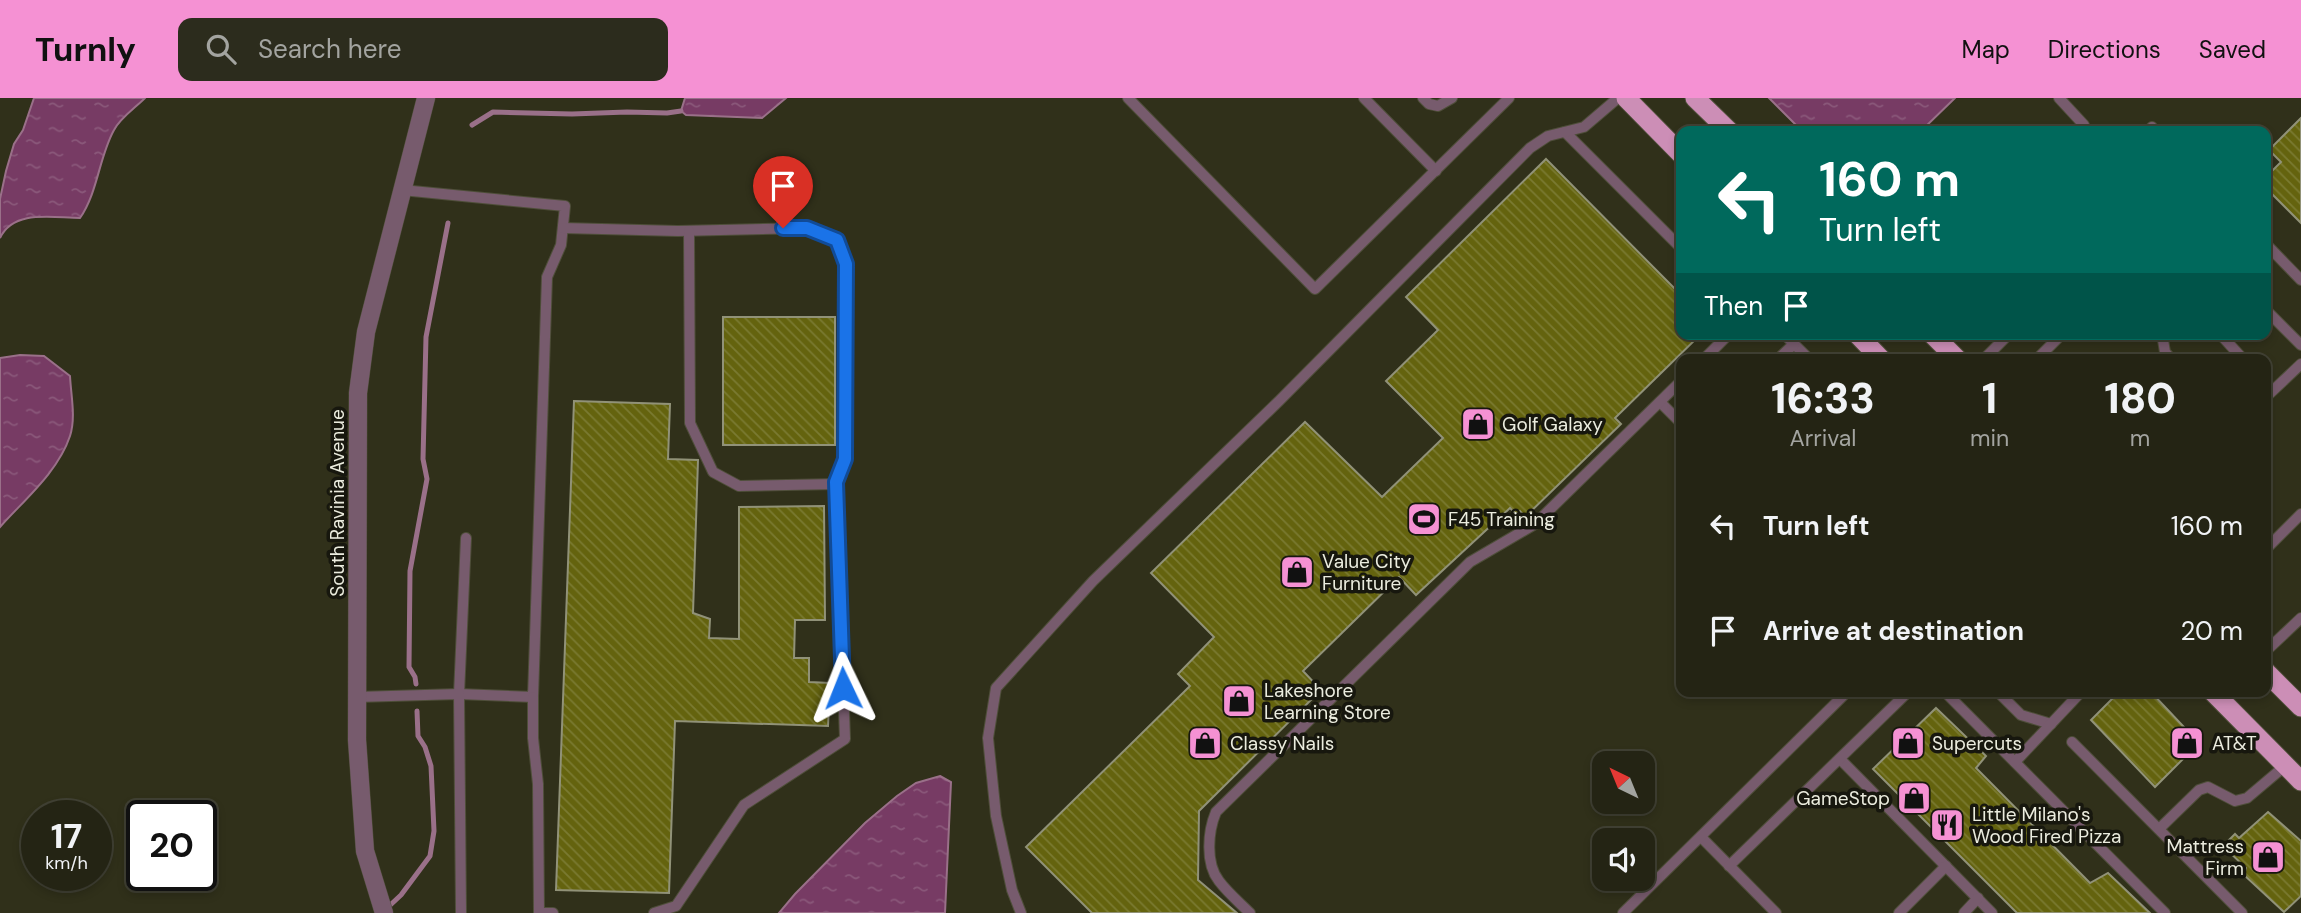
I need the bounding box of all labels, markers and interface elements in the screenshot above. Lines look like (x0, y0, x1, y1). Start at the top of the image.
search box (178, 18, 668, 81)
text: Turnly (35, 28, 136, 71)
icon: search (202, 30, 240, 68)
text: Search here (258, 32, 401, 66)
text: Map (1962, 34, 2010, 65)
text: Directions (2048, 34, 2161, 65)
text: Saved (2199, 34, 2266, 65)
text: 160 m (1819, 147, 1960, 211)
icon: left (1704, 154, 1795, 245)
pin (753, 156, 813, 228)
icon: arrive (764, 167, 802, 205)
text: Turn left (1819, 209, 1941, 251)
icon: arrive (1777, 287, 1815, 325)
text: Then (1704, 289, 1763, 323)
text: 16:33 (1771, 371, 1875, 426)
text: 1 (1982, 371, 1997, 426)
text: 180 (2104, 371, 2176, 426)
shop icon: Golf Galaxy (1459, 405, 1497, 443)
street label: South Ravinia Avenue (325, 409, 350, 597)
place label: Golf Galaxy (1502, 412, 1603, 437)
text: Arrival (1789, 423, 1856, 453)
text: min (1970, 423, 2009, 453)
text: m (2130, 423, 2150, 453)
sports icon: F45 Training (1405, 500, 1443, 538)
place label: F45 Training (1448, 507, 1555, 532)
icon: left (1704, 507, 1742, 545)
text: Turn left (1763, 509, 1870, 543)
text: 160 m (2171, 509, 2243, 543)
place label: Value City Furniture (1322, 549, 1412, 596)
shop icon: Value City Furniture (1278, 553, 1316, 591)
icon: arrive (1704, 612, 1742, 650)
text: Arrive at destination (1763, 614, 2024, 648)
text: 20 m (2180, 614, 2243, 648)
position arrow (806, 651, 880, 725)
place label: Lakeshore Learning Store (1264, 678, 1391, 725)
shop icon: Lakeshore Learning Store (1220, 682, 1258, 720)
shop icon: Classy Nails (1186, 724, 1224, 762)
shop icon: Supercuts (1889, 724, 1927, 762)
shop icon: AT&T (2168, 724, 2206, 762)
place label: Classy Nails (1230, 731, 1334, 756)
place label: Supercuts (1932, 731, 2022, 756)
place label: AT&T (2212, 731, 2257, 756)
north arrow (1592, 751, 1656, 814)
map controls (1592, 751, 1655, 891)
shop icon: GameStop (1895, 779, 1933, 817)
place label: GameStop (1796, 786, 1890, 811)
speed limit sign: 20 (126, 800, 217, 891)
place label: Little Milano's Wood Fired Pizza (1972, 802, 2121, 849)
restaurant icon: Little Milano's Wood Fired Pizza (1928, 806, 1966, 844)
text: 17 (51, 813, 82, 859)
button: sound (1592, 828, 1655, 891)
place label: Mattress Firm (2167, 834, 2244, 881)
shop icon: Mattress Firm (2249, 838, 2287, 876)
text: km/h (45, 851, 88, 875)

